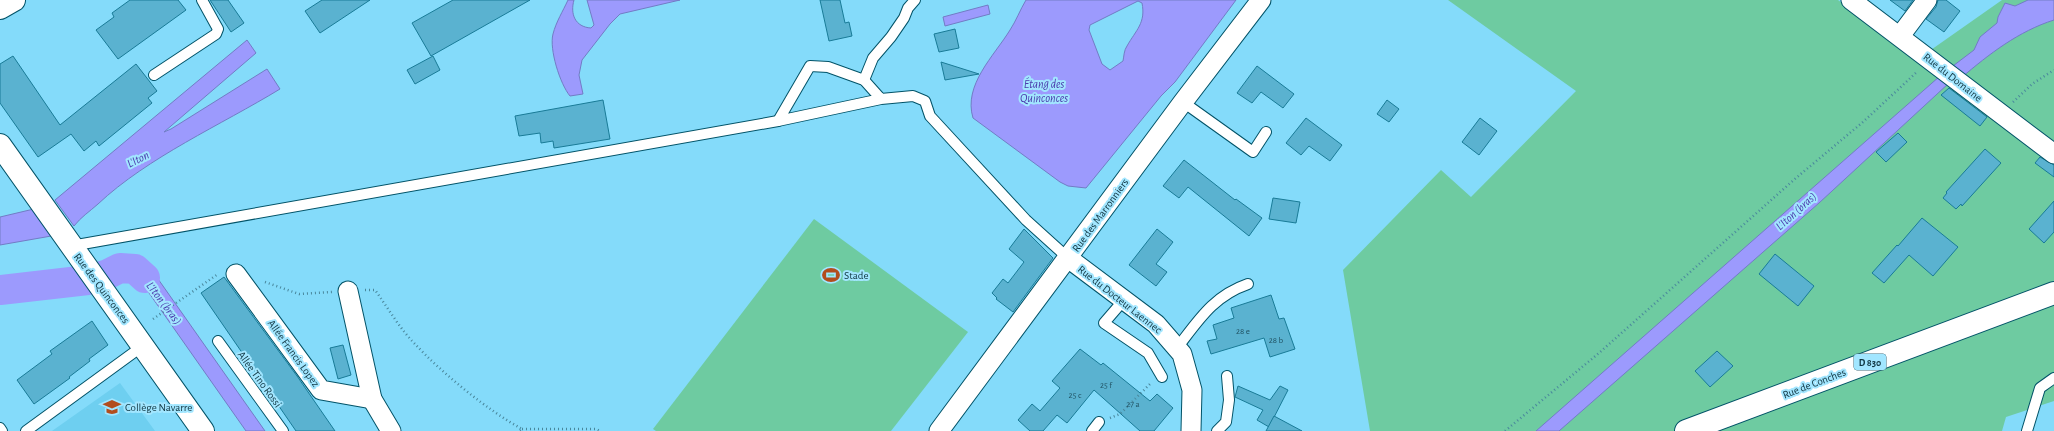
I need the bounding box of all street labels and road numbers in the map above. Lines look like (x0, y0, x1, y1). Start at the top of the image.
street label: Rue du Domaine (1921, 51, 1984, 104)
street label: Rue des Marronniers (1070, 177, 1131, 254)
street label: Rue des Quinconces (72, 251, 131, 325)
street label: Rue du Docteur Laennec (1076, 263, 1164, 336)
street label: Allée Francis Lopez (266, 318, 322, 389)
street label: Allée Tino Rossi (236, 349, 284, 409)
road number: D 830 (1854, 354, 1886, 370)
street label: Rue de Conches (1781, 366, 1847, 401)

